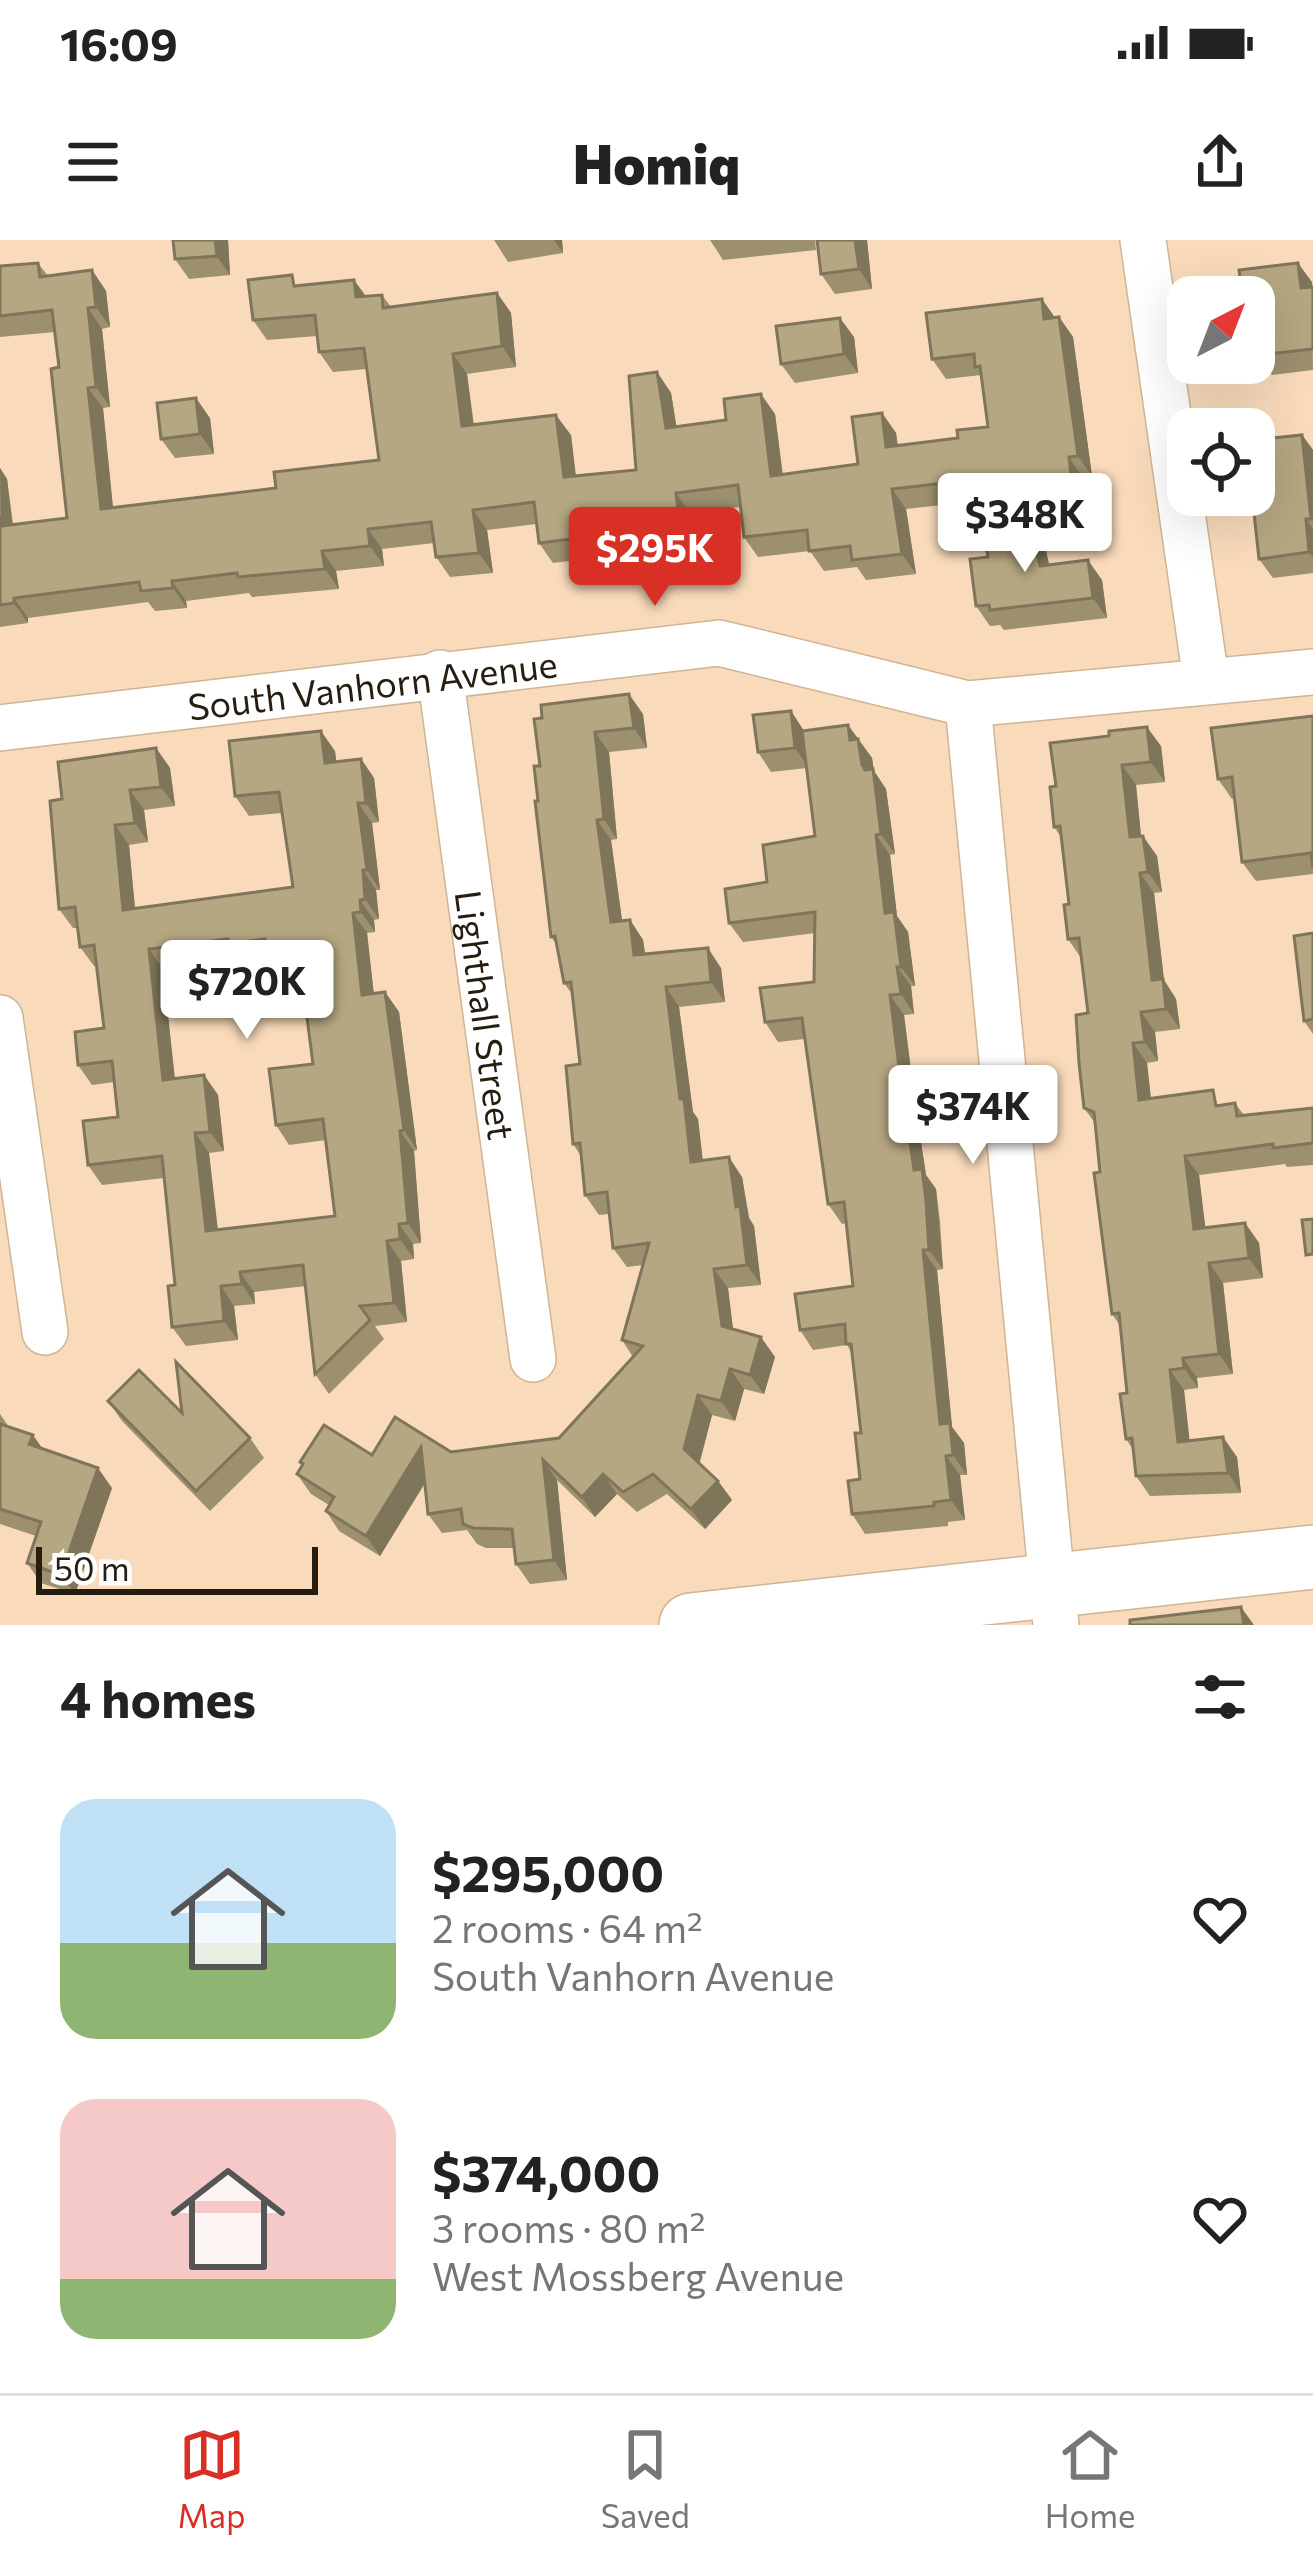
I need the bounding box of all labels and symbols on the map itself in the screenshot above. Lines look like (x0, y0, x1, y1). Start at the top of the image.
north arrow (1167, 276, 1275, 384)
pin: $348K (941, 473, 1109, 575)
pin: $295K (571, 507, 739, 609)
street label: South Vanhorn Avenue (185, 640, 559, 728)
street label: Lighthall Street (448, 887, 525, 1142)
pin: $720K (163, 940, 331, 1042)
pin: $374K (889, 1065, 1057, 1167)
scale bar (36, 1541, 318, 1594)

